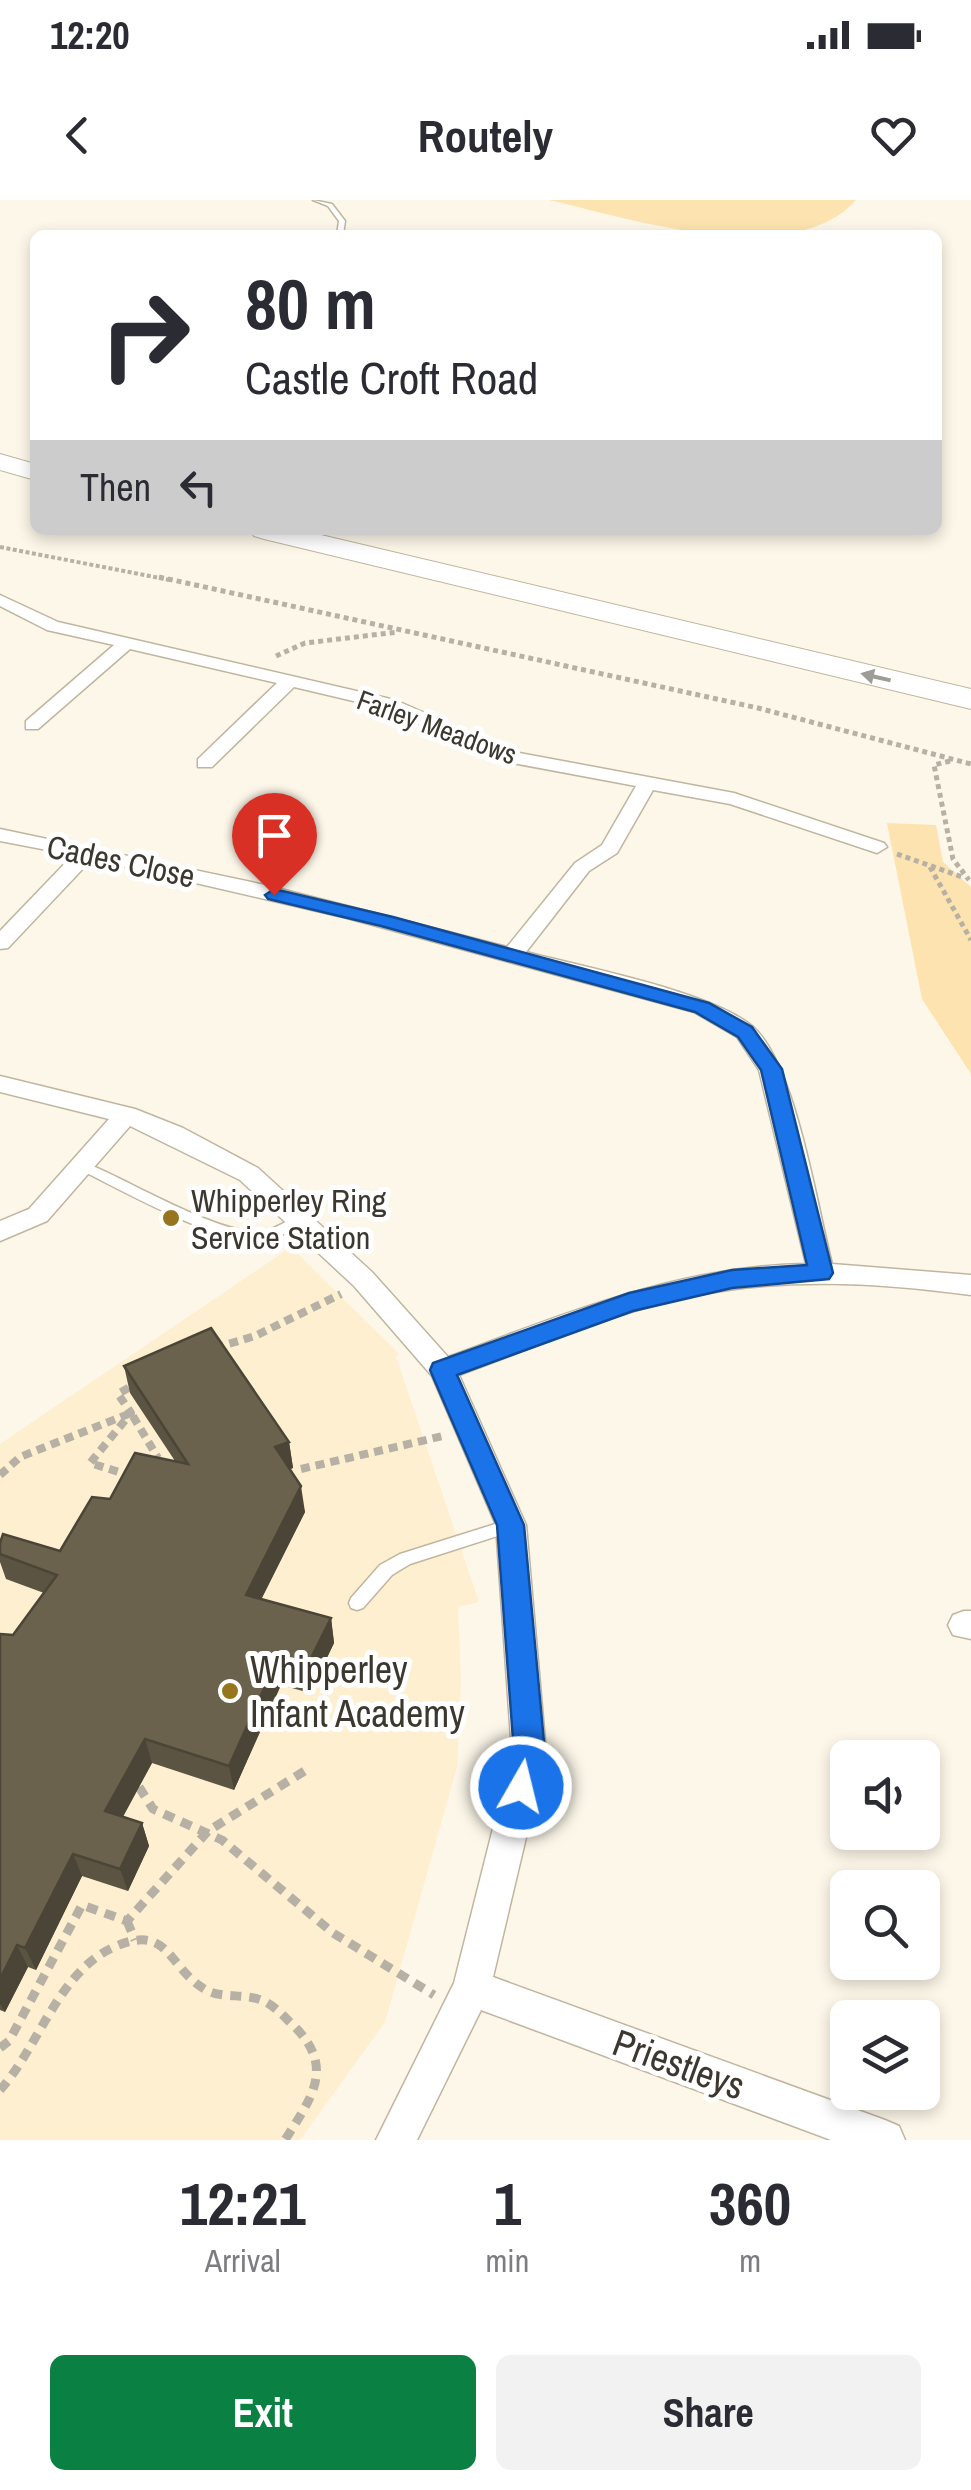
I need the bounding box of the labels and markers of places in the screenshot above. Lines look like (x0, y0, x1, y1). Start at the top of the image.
pin (232, 793, 317, 896)
place label: Whipperley Ring Service Station (191, 1179, 387, 1259)
marker: Whipperley Ring Service Station (160, 1207, 182, 1229)
place label: Whipperley Infant Academy (250, 1644, 465, 1739)
marker: Whipperley Infant Academy (219, 1680, 241, 1702)

